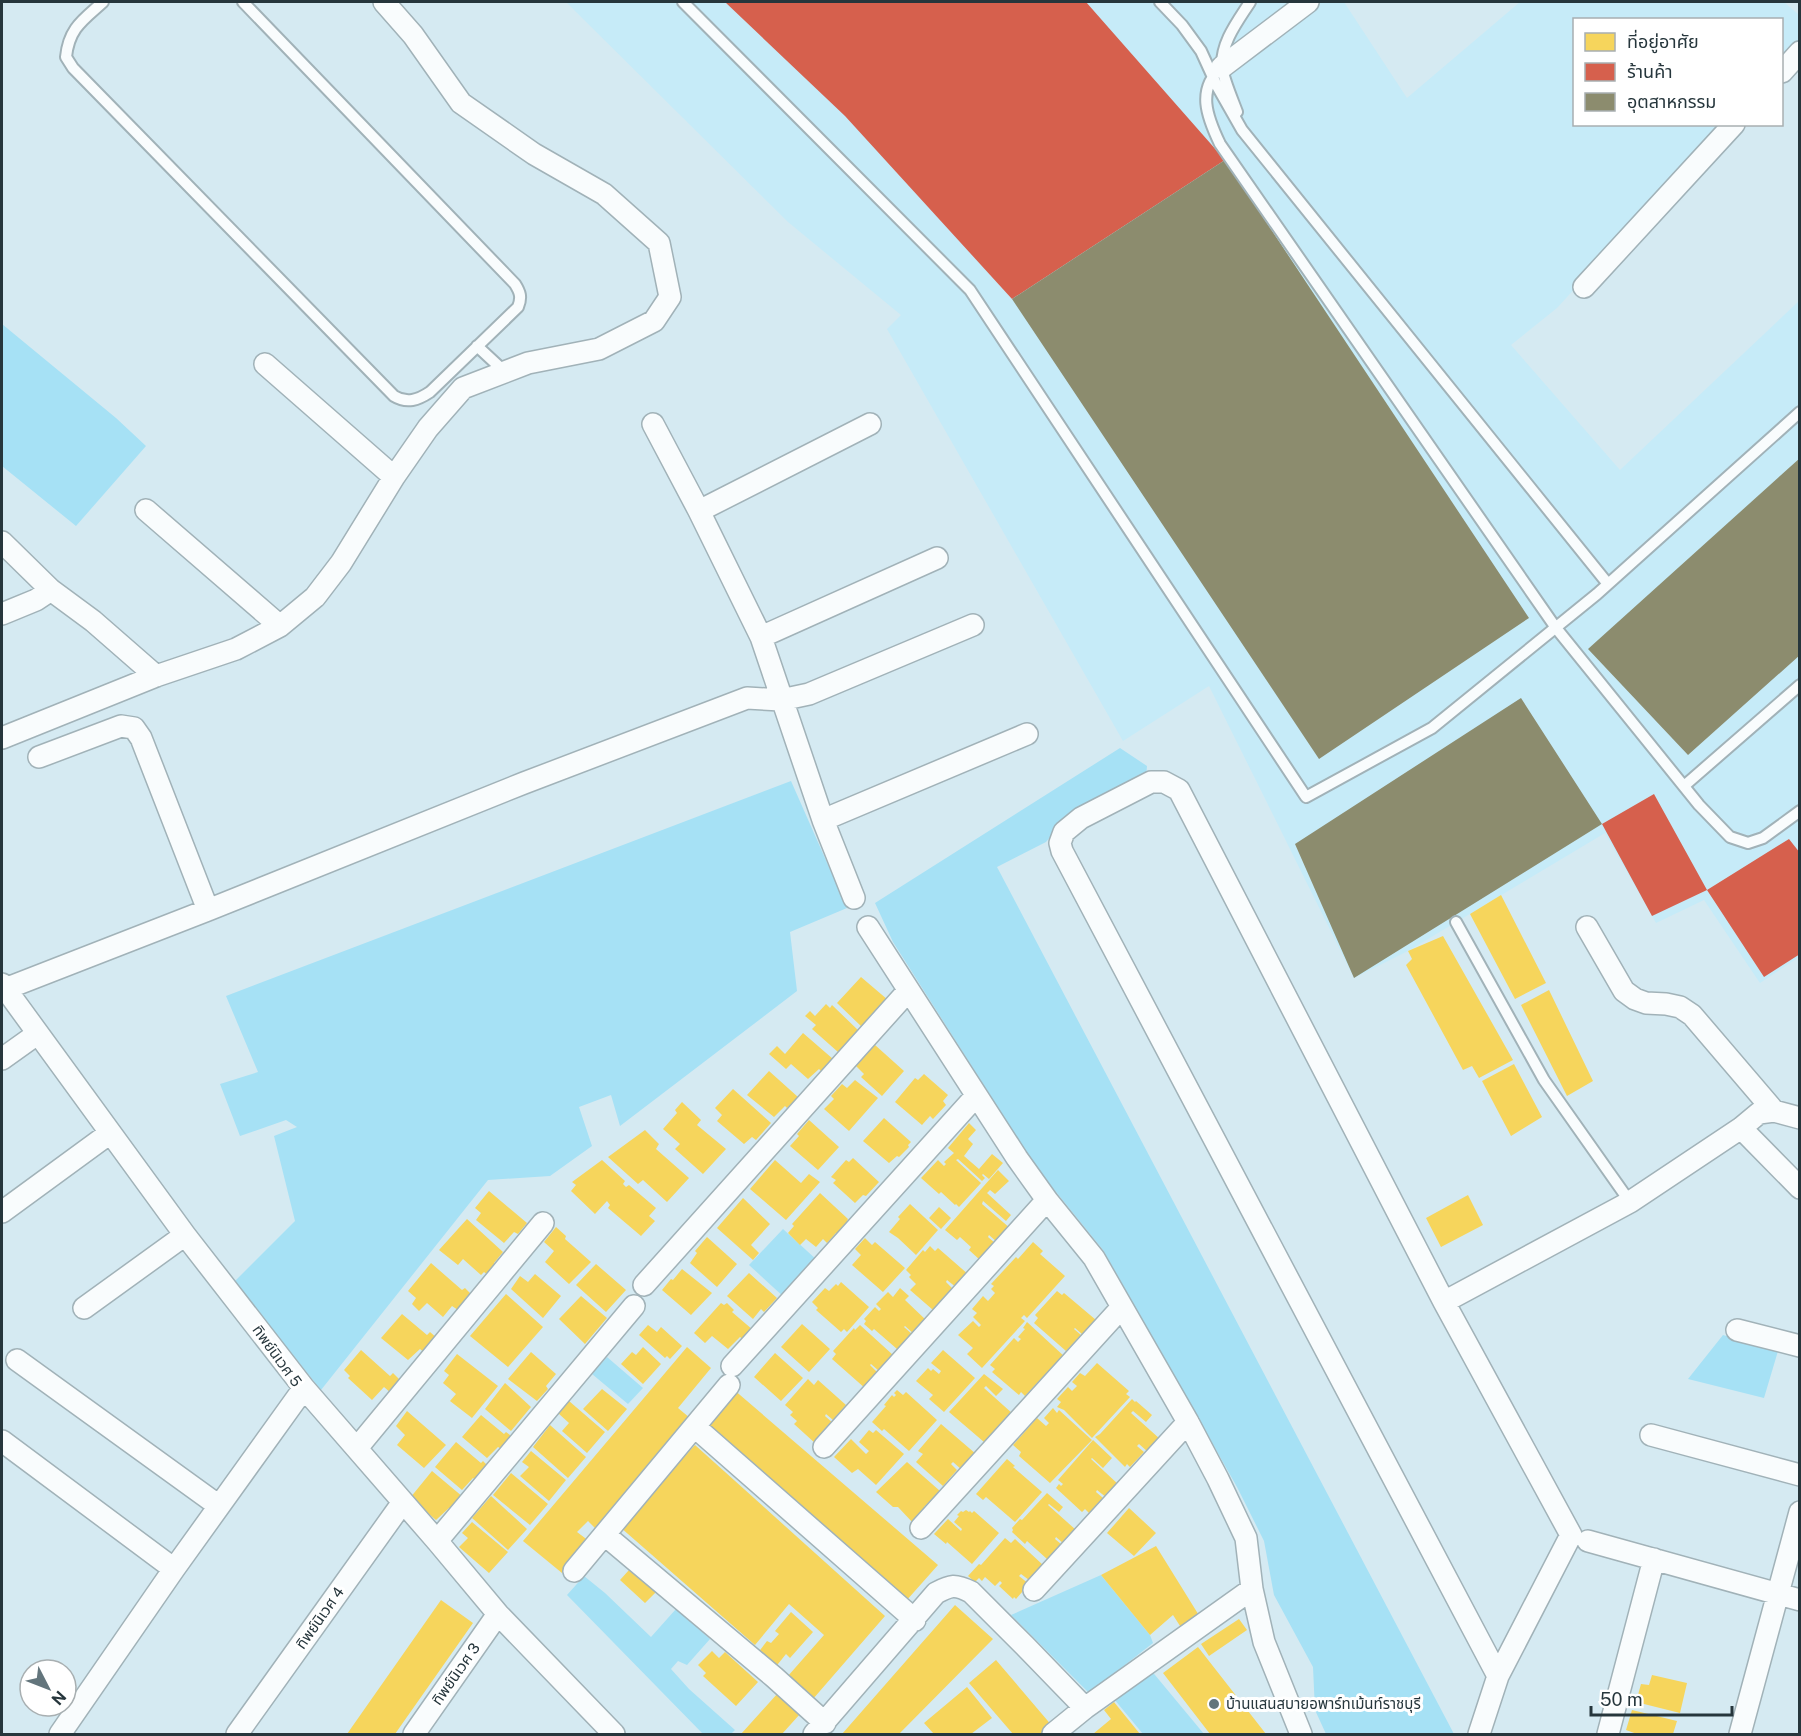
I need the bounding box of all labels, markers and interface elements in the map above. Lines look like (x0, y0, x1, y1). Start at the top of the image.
legend (1573, 18, 1783, 126)
text: ที่อยู่อาศัย (1627, 29, 1699, 54)
text: ร้านค้า (1627, 61, 1673, 82)
text: อุตสาหกรรม (1627, 91, 1716, 113)
street label: ทิพย์นิเวศ 5 (249, 1322, 305, 1390)
street label: ทิพย์นิเวศ 4 (292, 1583, 347, 1652)
street label: ทิพย์นิเวศ 3 (428, 1639, 483, 1708)
north arrow (18, 1658, 78, 1718)
scale bar (1591, 1679, 1732, 1717)
text: N (48, 1687, 70, 1709)
text: 50 m (1600, 1689, 1643, 1710)
place label: บ้านแสนสบายอพาร์ทเม้นท์ราชบุรี (1226, 1695, 1421, 1713)
marker: บ้านแสนสบายอพาร์ทเม้นท์ราชบุรี (1207, 1697, 1221, 1711)

